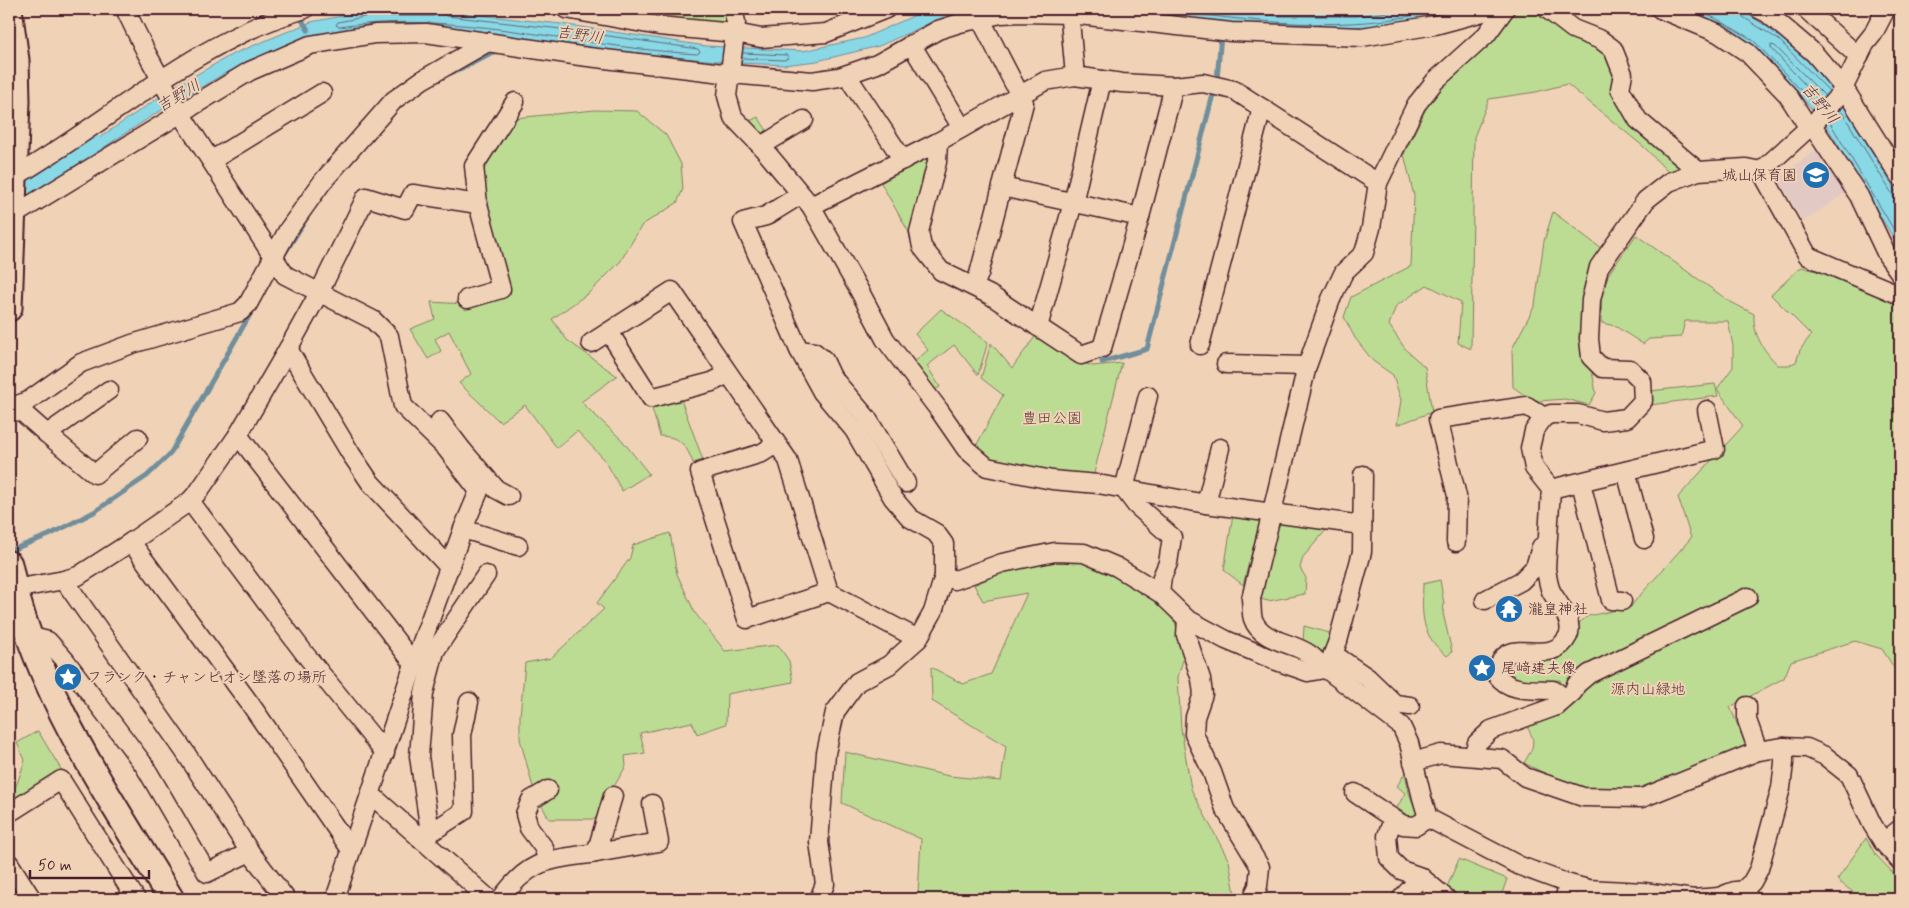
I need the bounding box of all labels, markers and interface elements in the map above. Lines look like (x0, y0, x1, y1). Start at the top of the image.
water label: 吉野川 (555, 22, 605, 49)
water label: 吉野川 (153, 75, 205, 118)
water label: 吉野川 (1796, 79, 1843, 129)
school or university icon: 城山保育園 (1801, 160, 1831, 190)
place label: 城山保育園 (1722, 166, 1797, 186)
park label: 豊田公園 (1022, 409, 1082, 429)
temple icon: 瀧皇神社 (1494, 594, 1524, 624)
place label: 瀧皇神社 (1528, 600, 1588, 620)
place icon: 尾﨑建夫像 (1467, 653, 1497, 683)
place label: 尾﨑建夫像 (1501, 659, 1576, 679)
place icon: フランク・チャンピオン墜落の場所 (53, 662, 83, 692)
place label: フランク・チャンピオン墜落の場所 (87, 668, 327, 688)
park label: 源内山緑地 (1610, 680, 1686, 700)
scale bar (30, 848, 149, 880)
text: 50 m (38, 856, 72, 876)

